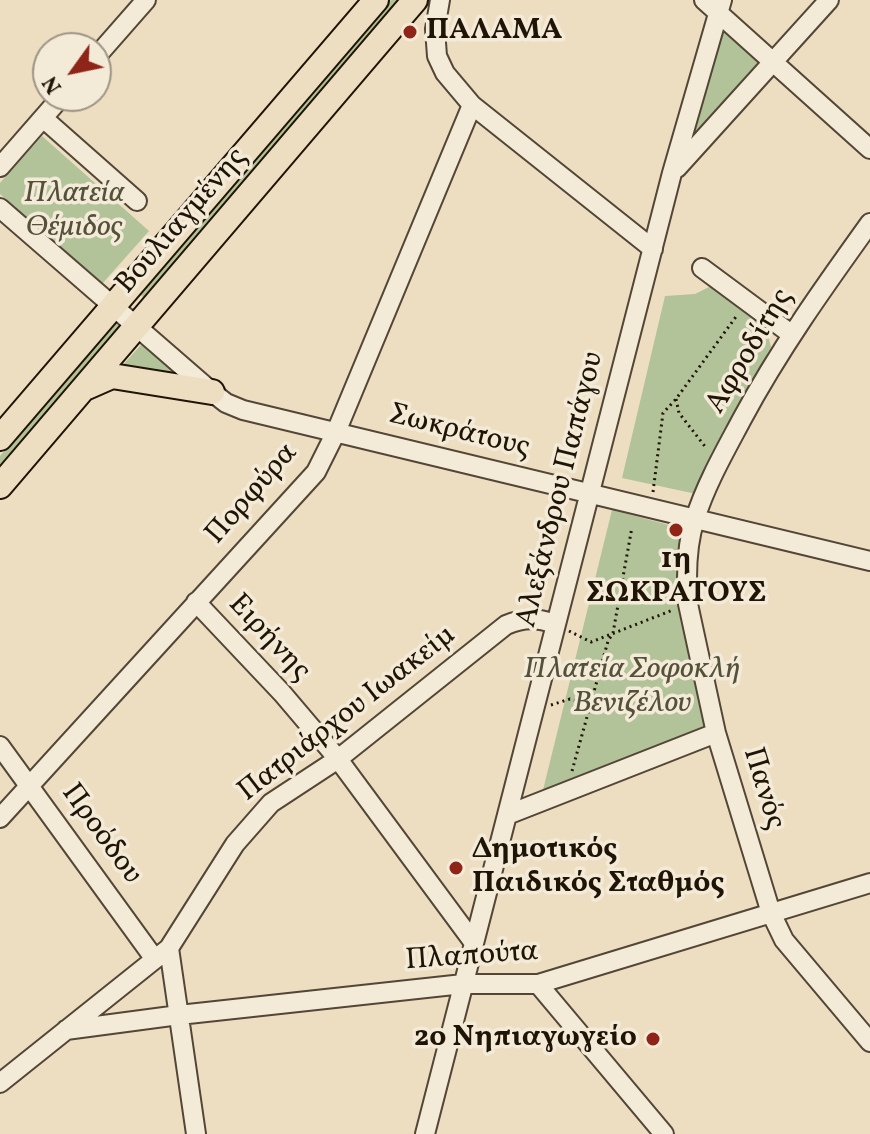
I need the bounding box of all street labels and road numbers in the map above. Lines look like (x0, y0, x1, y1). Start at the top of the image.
street label: Βουλιαγμένης (109, 141, 257, 303)
street label: Αφροδίτης (700, 283, 802, 421)
street label: Αλεξάνδρου Παπάγου (510, 349, 614, 631)
street label: Σωκράτους (385, 398, 533, 468)
street label: Πορφύρα (199, 437, 307, 553)
street label: Ειρήνης (219, 588, 317, 690)
street label: Πατριάρχου Ιωακείμ (232, 619, 464, 811)
street label: Πανός (733, 744, 791, 834)
street label: Προόδου (52, 778, 148, 892)
street label: Πλαπούτα (404, 935, 540, 981)

